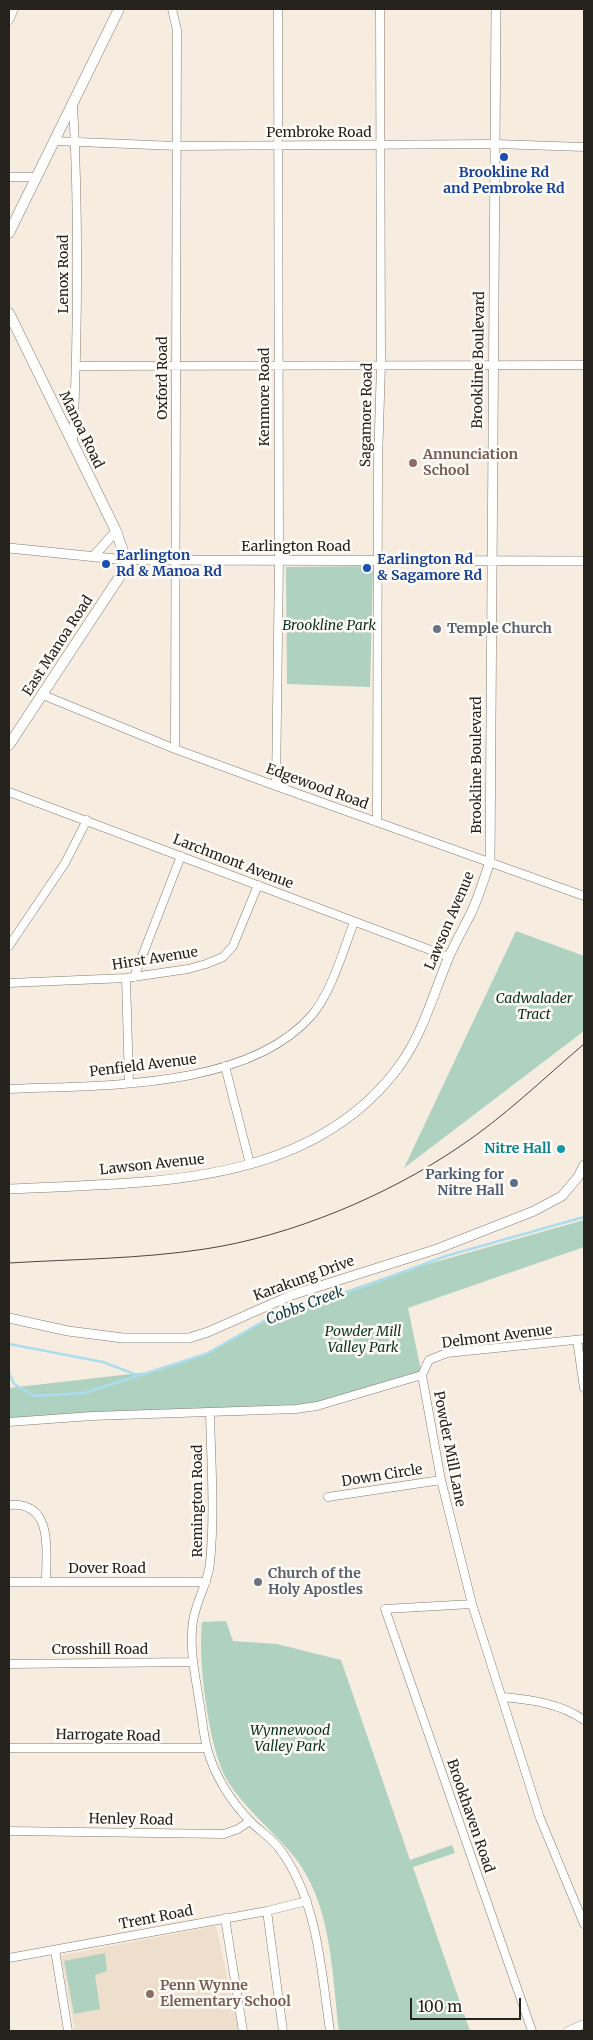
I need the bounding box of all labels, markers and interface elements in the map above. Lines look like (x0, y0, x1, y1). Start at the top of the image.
street label: Pembroke Road (266, 125, 372, 141)
marker: Brookline Rd and Pembroke Rd (498, 151, 510, 163)
place label: Brookline Rd and Pembroke Rd (443, 165, 565, 198)
street label: Lenox Road (56, 235, 72, 313)
street label: Brookline Boulevard (469, 291, 489, 429)
street label: Oxford Road (155, 336, 171, 420)
street label: Kenmore Road (257, 348, 273, 446)
street label: Sagamore Road (358, 363, 376, 467)
street label: Manoa Road (55, 389, 107, 471)
place label: Annunciation School (423, 447, 518, 480)
marker: Annunciation School (407, 457, 419, 469)
street label: Earlington Road (241, 539, 351, 555)
place label: Earlington Rd & Manoa Rd (116, 548, 222, 580)
place label: Earlington Rd & Sagamore Rd (377, 552, 482, 584)
marker: Earlington Rd & Manoa Rd (100, 558, 112, 570)
marker: Earlington Rd & Sagamore Rd (361, 562, 373, 574)
street label: East Manoa Road (19, 593, 97, 699)
park label: Brookline Park (282, 618, 376, 634)
place label: Temple Church (447, 621, 552, 637)
marker: Temple Church (431, 623, 443, 635)
street label: Brookline Boulevard (469, 696, 485, 834)
street label: Edgewood Road (263, 761, 371, 813)
street label: Larchmont Avenue (170, 831, 296, 893)
street label: Lawson Avenue (422, 869, 478, 973)
street label: Hirst Avenue (111, 944, 199, 974)
park label: Cadwalader Tract (495, 991, 573, 1024)
street label: Penfield Avenue (88, 1051, 198, 1081)
place label: Nitre Hall (484, 1141, 551, 1157)
marker: Nitre Hall (555, 1143, 567, 1155)
street label: Lawson Avenue (99, 1151, 205, 1179)
place label: Parking for Nitre Hall (425, 1167, 504, 1200)
marker: Parking for Nitre Hall (508, 1177, 520, 1189)
street label: Karakung Drive (251, 1253, 357, 1305)
water label: Cobbs Creek (263, 1283, 347, 1329)
street label: Delmont Avenue (441, 1322, 553, 1352)
park label: Powder Mill Valley Park (325, 1324, 401, 1356)
street label: Powder Mill Lane (430, 1390, 468, 1508)
street label: Remington Road (190, 1444, 206, 1558)
street label: Down Circle (340, 1461, 424, 1491)
street label: Dover Road (68, 1561, 146, 1577)
place label: Church of the Holy Apostles (268, 1566, 363, 1598)
marker: Church of the Holy Apostles (252, 1576, 264, 1588)
street label: Crosshill Road (52, 1642, 148, 1658)
park label: Wynnewood Valley Park (250, 1723, 330, 1755)
street label: Harrogate Road (55, 1727, 161, 1745)
street label: Brookhaven Road (443, 1757, 497, 1875)
street label: Henley Road (89, 1811, 173, 1829)
street label: Trent Road (118, 1903, 194, 1933)
place label: Penn Wynne Elementary School (160, 1978, 291, 2010)
marker: Penn Wynne Elementary School (144, 1988, 156, 2000)
scale bar (413, 1988, 524, 2020)
text: 100 m (418, 1997, 462, 2016)

